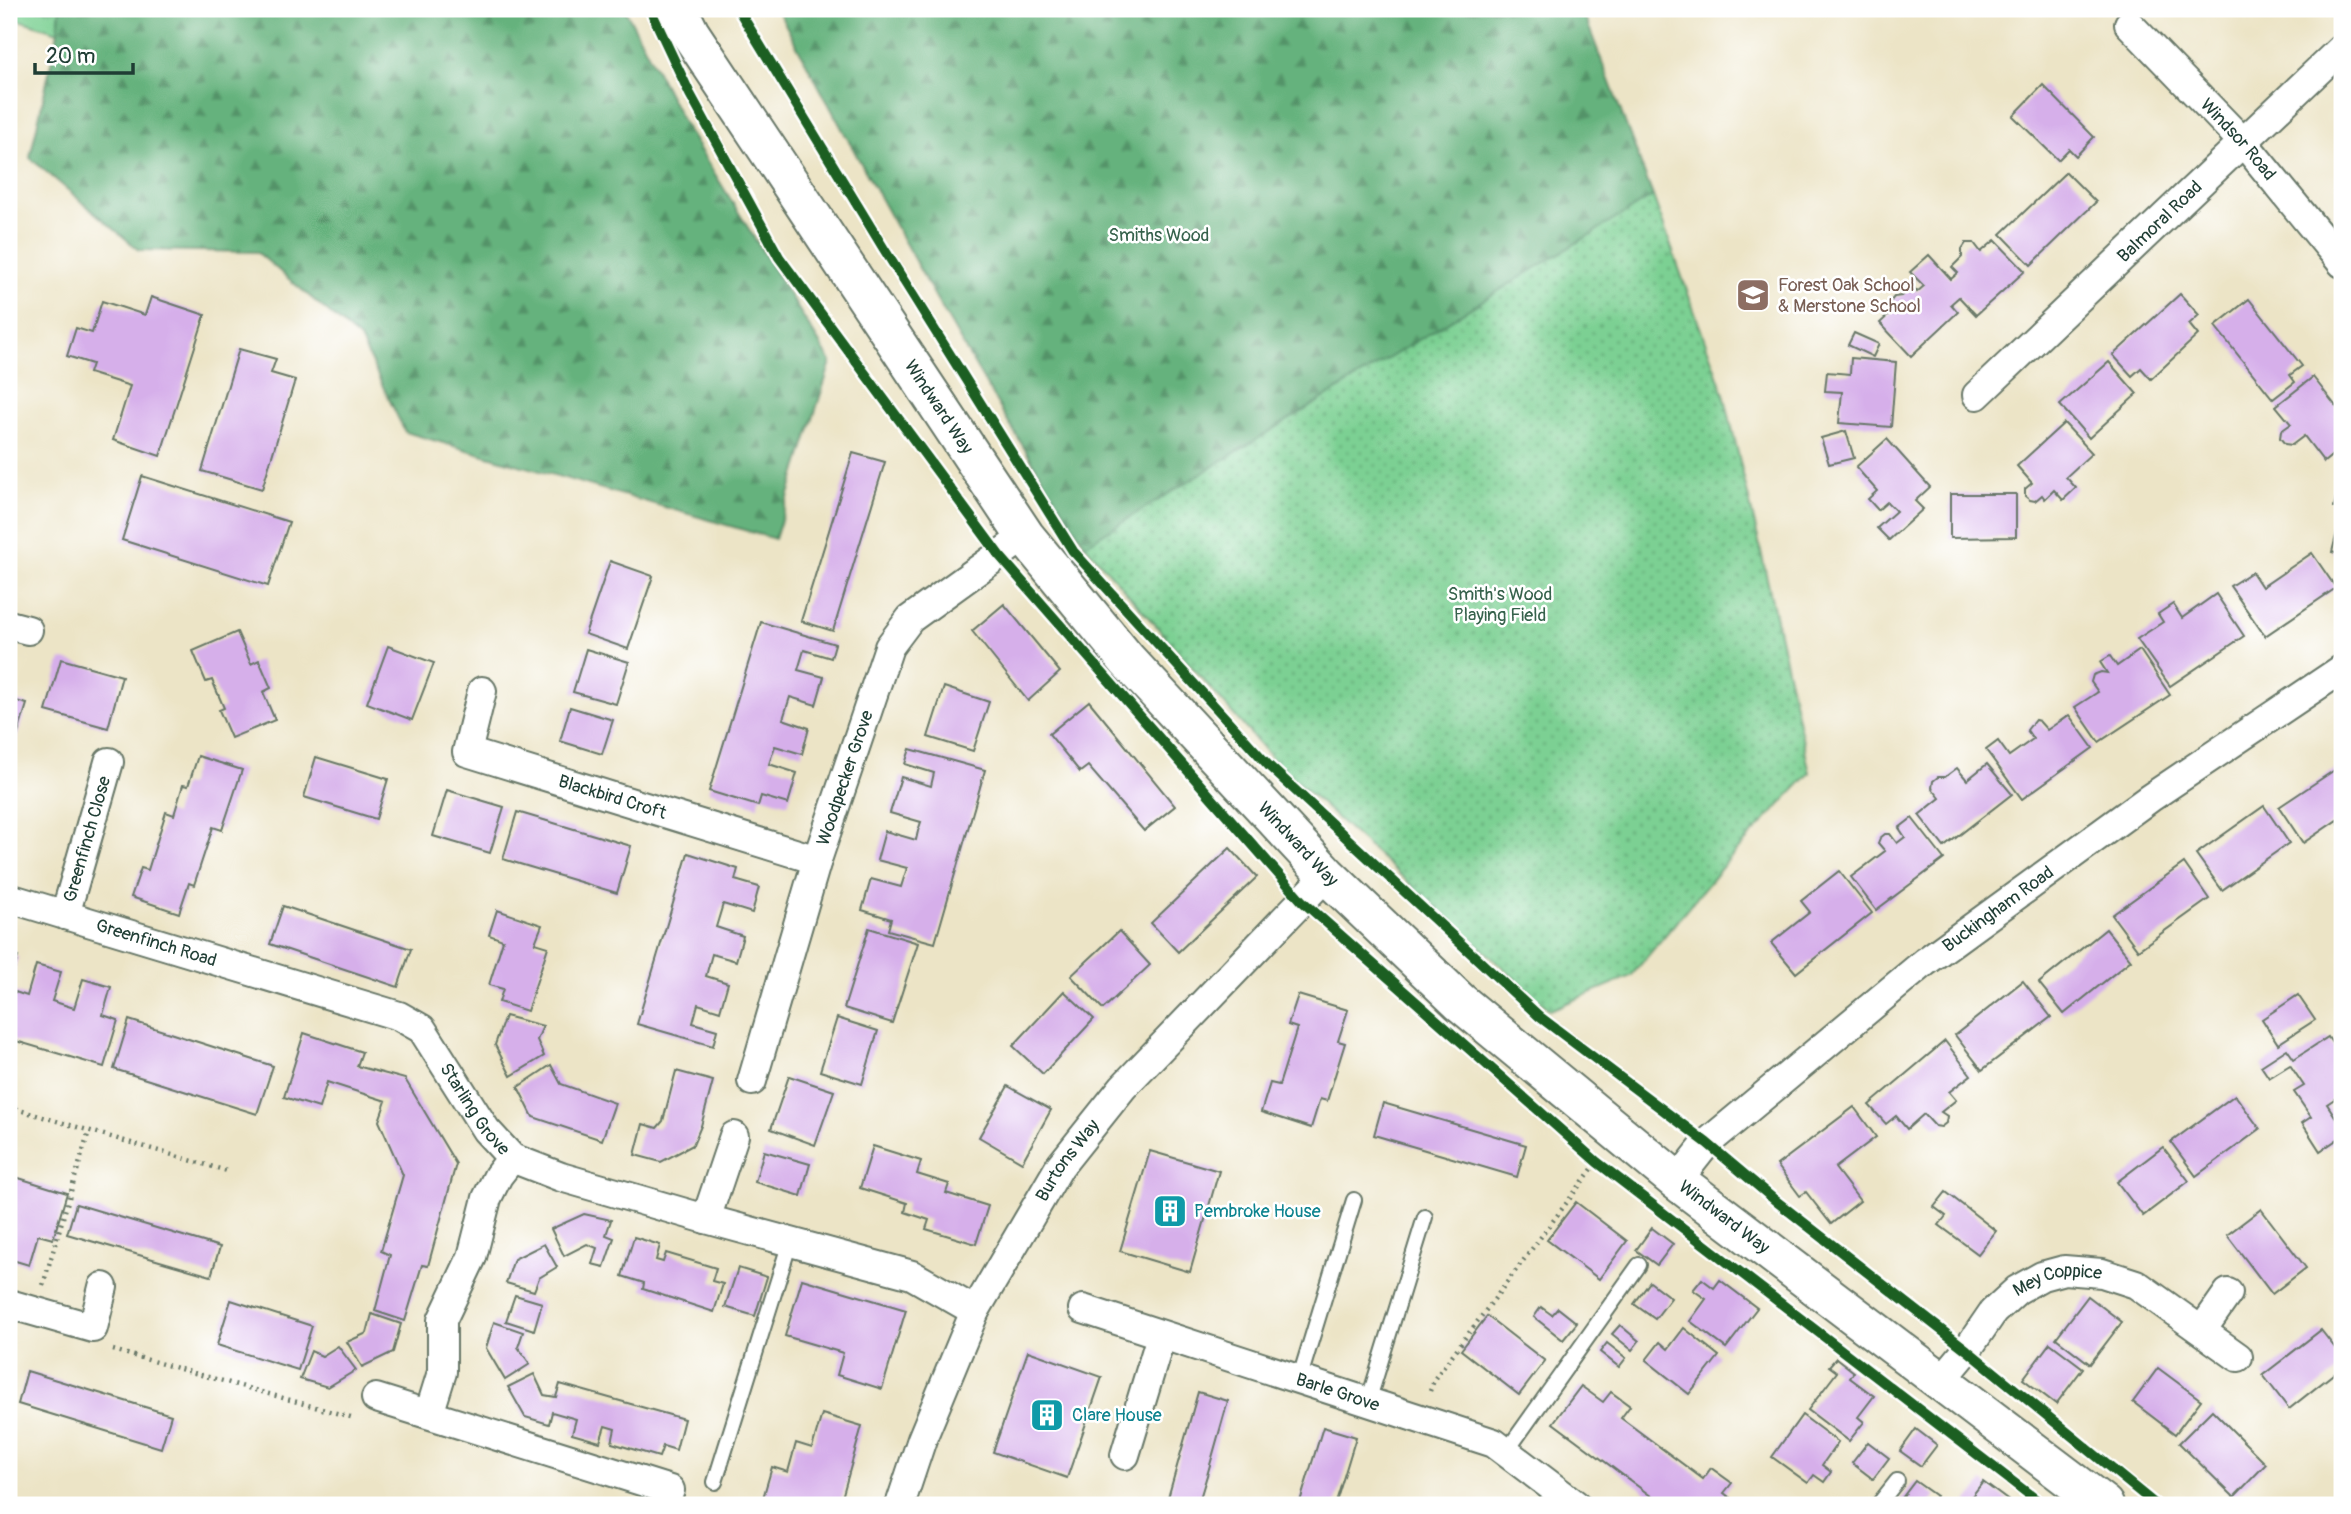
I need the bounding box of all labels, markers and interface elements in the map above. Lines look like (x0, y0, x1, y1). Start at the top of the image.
scale bar (35, 32, 133, 76)
text: 20 m (46, 43, 95, 70)
street label: Windsor Road (2195, 93, 2281, 185)
street label: Balmoral Road (2112, 176, 2207, 267)
park label: Smiths Wood (1109, 224, 1209, 247)
place label: Forest Oak School & Merstone School (1778, 274, 1921, 318)
school or university icon: Forest Oak School & Merstone School (1734, 276, 1772, 314)
street label: Windward Way (899, 355, 979, 459)
park label: Smith's Wood Playing Field (1448, 583, 1552, 627)
street label: Woodpecker Grove (811, 707, 878, 849)
street label: Blackbird Croft (556, 769, 670, 825)
street label: Greenfinch Close (58, 773, 116, 905)
street label: Windward Way (1253, 797, 1344, 892)
street label: Buckingham Road (1938, 861, 2058, 957)
street label: Greenfinch Road (93, 913, 220, 972)
street label: Starling Grove (435, 1059, 515, 1160)
street label: Burtons Way (1030, 1114, 1105, 1205)
street label: Windward Way (1674, 1175, 1775, 1259)
building icon: Pembroke House (1151, 1192, 1189, 1230)
place label: Pembroke House (1194, 1200, 1321, 1223)
street label: Mey Coppice (2009, 1259, 2103, 1301)
street label: Barle Grove (1293, 1368, 1383, 1416)
building icon: Clare House (1028, 1396, 1066, 1434)
place label: Clare House (1072, 1404, 1162, 1427)

